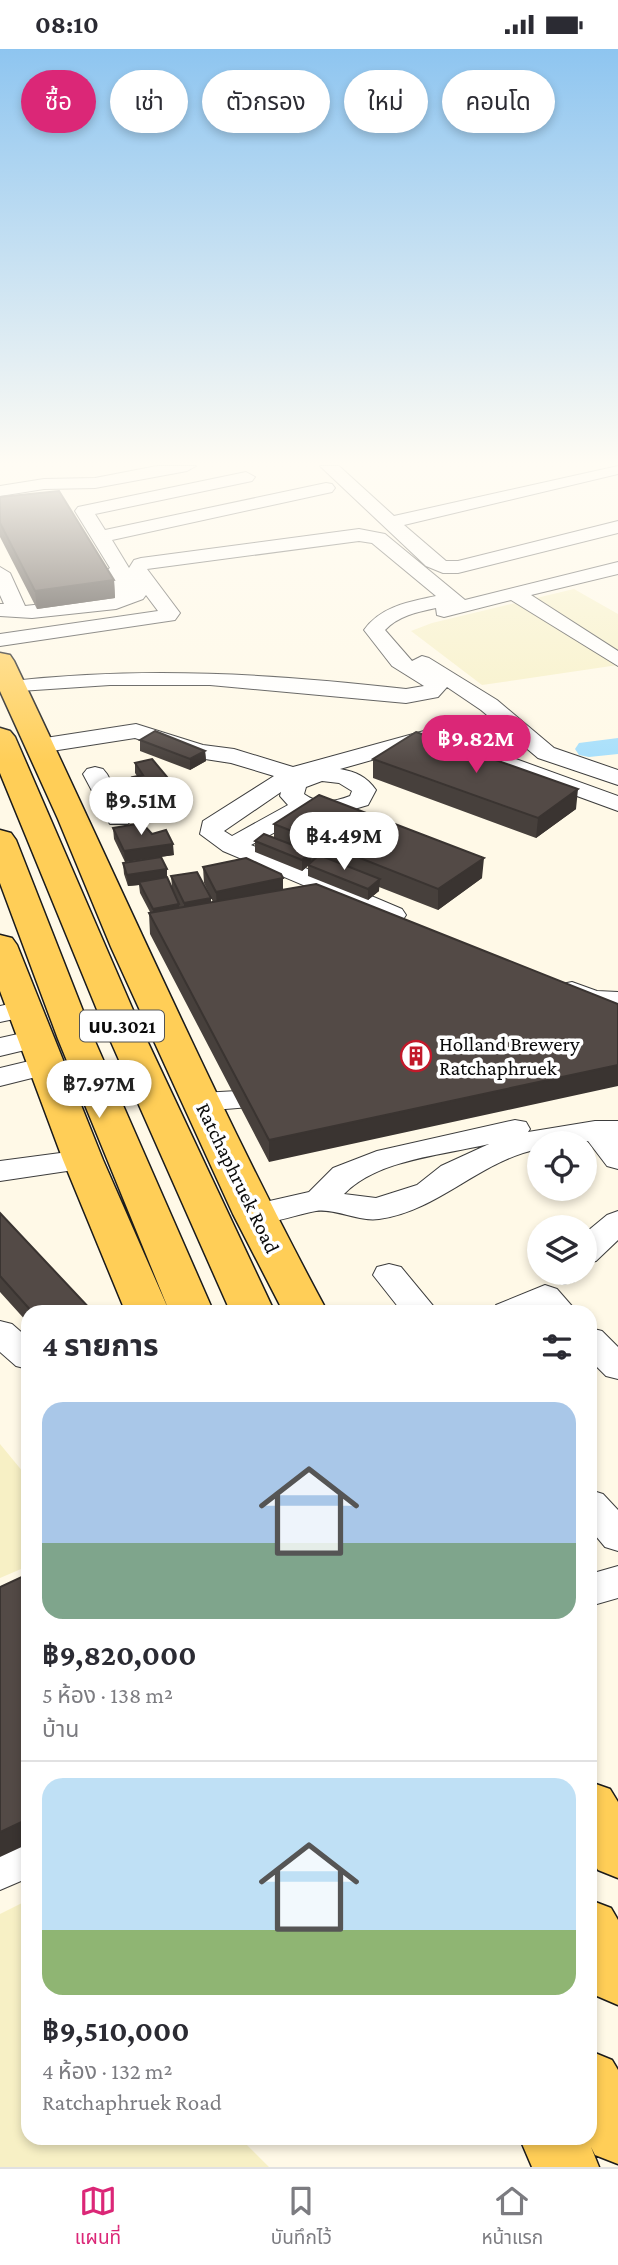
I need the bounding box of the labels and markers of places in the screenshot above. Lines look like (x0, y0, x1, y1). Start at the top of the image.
pin: ฿9.82M (419, 715, 533, 775)
pin: ฿9.51M (84, 777, 198, 837)
pin: ฿4.49M (287, 813, 401, 872)
place label: Holland Brewery Ratchaphruek (439, 1032, 580, 1080)
building icon: Holland Brewery Ratchaphruek (399, 1039, 433, 1073)
pin: ฿7.97M (42, 1061, 156, 1120)

